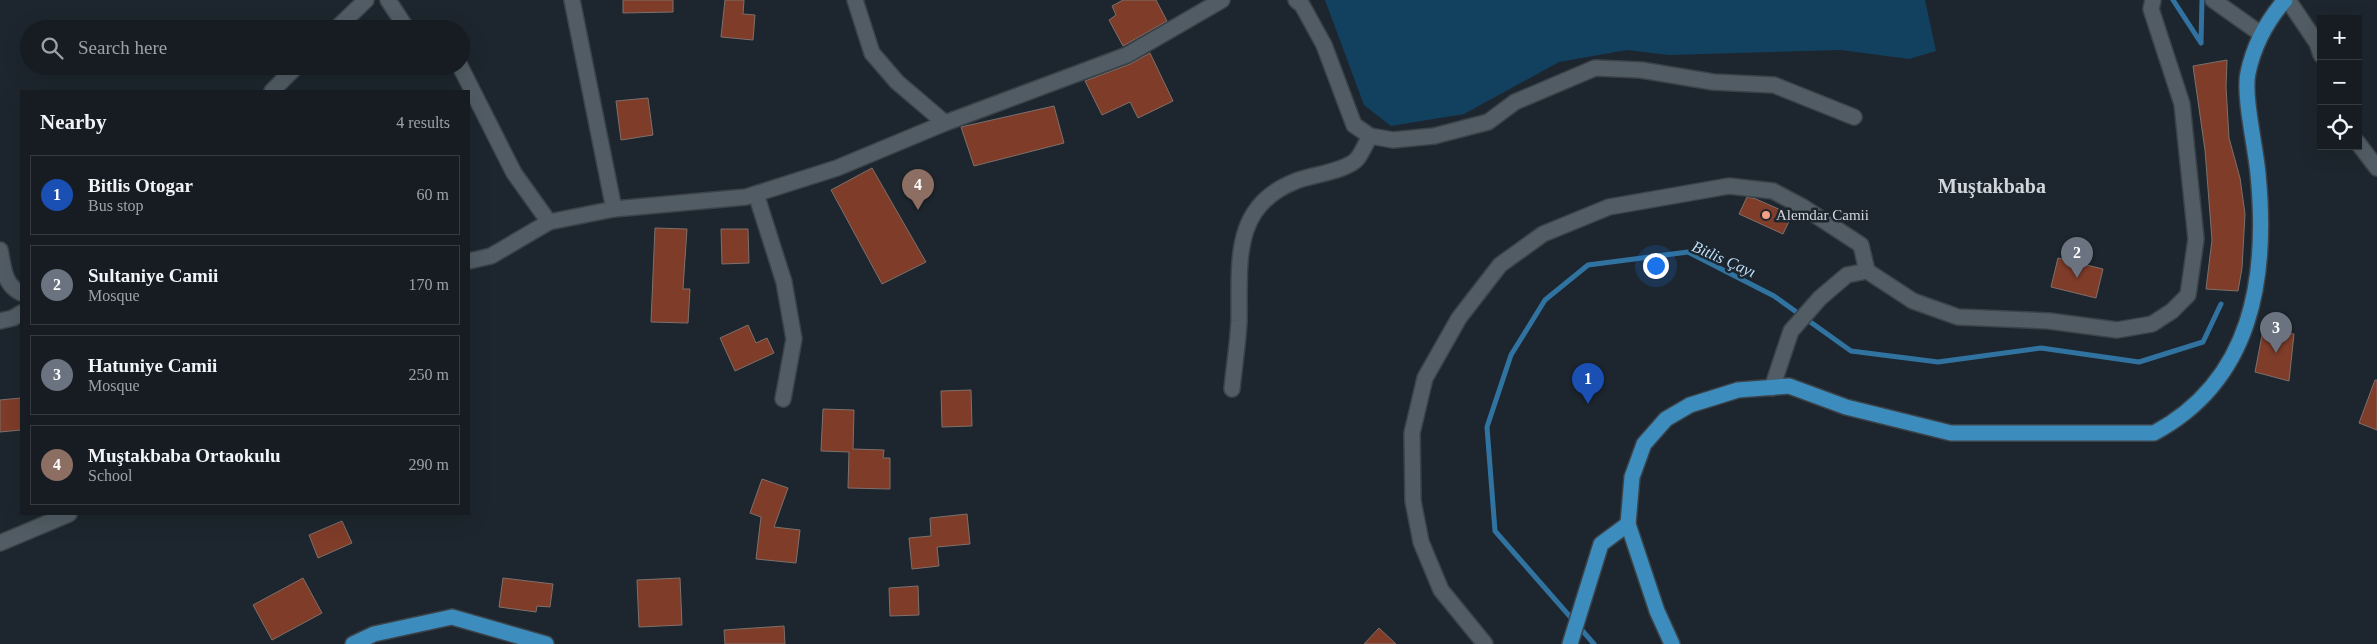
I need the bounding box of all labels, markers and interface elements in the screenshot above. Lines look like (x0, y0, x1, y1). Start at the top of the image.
map controls (2317, 15, 2362, 150)
button: + (2317, 15, 2362, 60)
search box (20, 20, 470, 75)
icon: search (38, 34, 66, 62)
text: Search here (78, 37, 167, 58)
button: − (2317, 60, 2362, 105)
button: locate (2317, 105, 2362, 150)
text: Nearby (40, 110, 107, 134)
text: 4 results (396, 114, 450, 131)
pin: 4 (902, 169, 934, 210)
text: Bitlis Otogar (88, 175, 193, 196)
district label: Muştakbaba (1938, 175, 2046, 198)
text: 1 (53, 186, 61, 203)
text: 60 m (417, 186, 449, 203)
text: Bus stop (88, 197, 144, 214)
place label: Alemdar Camii (1776, 207, 1869, 223)
marker: Alemdar Camii (1760, 209, 1772, 221)
water label: Bitlis Çayı (1689, 237, 1759, 282)
pin: 2 (2061, 237, 2093, 278)
your location (1643, 253, 1669, 279)
text: Sultaniye Camii (88, 265, 218, 286)
text: 2 (53, 276, 61, 293)
text: 170 m (409, 276, 449, 293)
text: Mosque (88, 287, 140, 304)
pin: 3 (2260, 312, 2292, 353)
text: Hatuniye Camii (88, 355, 217, 376)
pin: 1 (1572, 363, 1604, 404)
text: 3 (53, 366, 61, 383)
text: 250 m (409, 366, 449, 383)
text: Mosque (88, 377, 140, 394)
text: Muştakbaba Ortaokulu (88, 445, 281, 466)
text: 4 (53, 456, 61, 473)
text: 290 m (409, 456, 449, 473)
text: School (88, 467, 132, 484)

